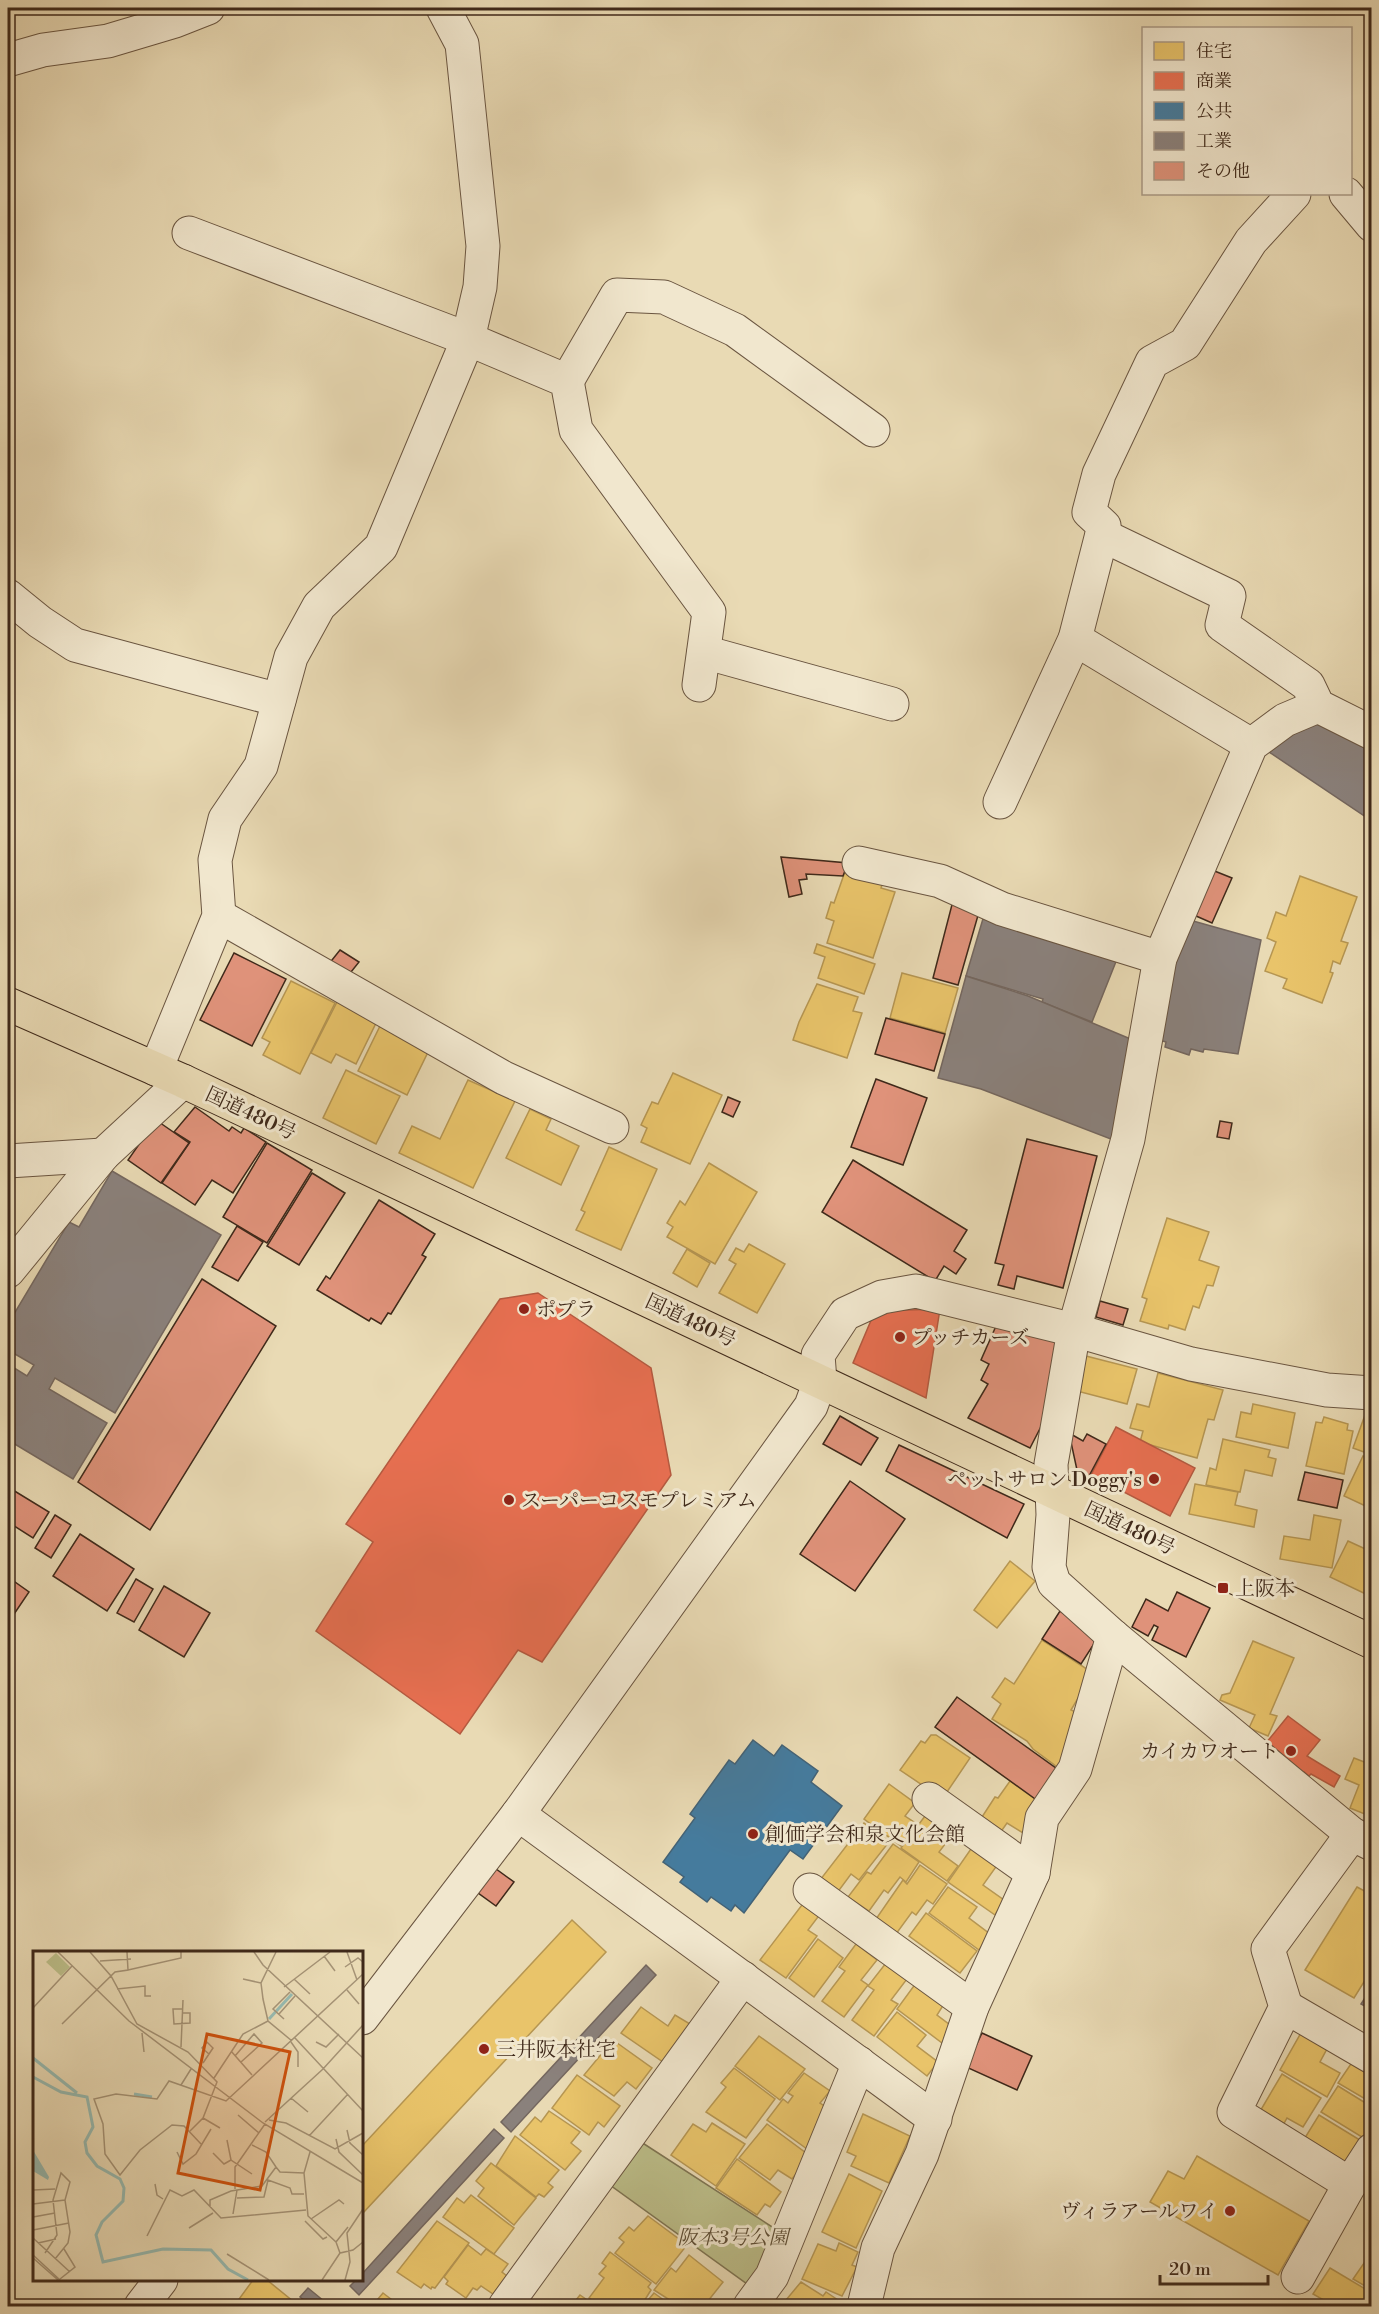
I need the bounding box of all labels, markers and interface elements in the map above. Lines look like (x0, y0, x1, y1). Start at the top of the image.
legend (1142, 27, 1352, 195)
text: 住宅 (1196, 40, 1232, 63)
text: 商業 (1196, 70, 1232, 93)
text: 公共 (1196, 100, 1232, 123)
text: 工業 (1196, 130, 1232, 153)
text: その他 (1196, 160, 1250, 183)
street label: 国道480号 (201, 1082, 300, 1146)
street label: 国道480号 (641, 1289, 740, 1353)
place label: ポプラ (536, 1298, 596, 1323)
marker: ポプラ (517, 1302, 531, 1316)
place label: プッチカーズ (912, 1326, 1029, 1351)
marker: プッチカーズ (893, 1330, 907, 1344)
place label: ペットサロン Doggy's (947, 1468, 1142, 1493)
marker: ペットサロン Doggy's (1147, 1472, 1161, 1486)
place label: スーパーコスモプレミアム (521, 1489, 757, 1514)
marker: スーパーコスモプレミアム (502, 1493, 516, 1507)
street label: 国道480号 (1080, 1497, 1179, 1561)
place label: 上阪本 (1235, 1577, 1295, 1602)
marker: 上阪本 (1216, 1581, 1230, 1595)
place label: カイカワオート (1140, 1740, 1279, 1765)
marker: カイカワオート (1284, 1744, 1298, 1758)
place label: 創価学会和泉文化会館 (765, 1823, 965, 1848)
marker: 創価学会和泉文化会館 (746, 1827, 760, 1841)
inset map (33, 1951, 363, 2281)
place label: 三井阪本社宅 (496, 2038, 616, 2063)
marker: 三井阪本社宅 (477, 2042, 491, 2056)
place label: ヴィラアールワイ (1061, 2200, 1218, 2225)
marker: ヴィラアールワイ (1223, 2204, 1237, 2218)
park label: 阪本3号公園 (678, 2226, 791, 2251)
scale bar (1160, 2248, 1268, 2286)
text: 20 m (1169, 2258, 1211, 2281)

